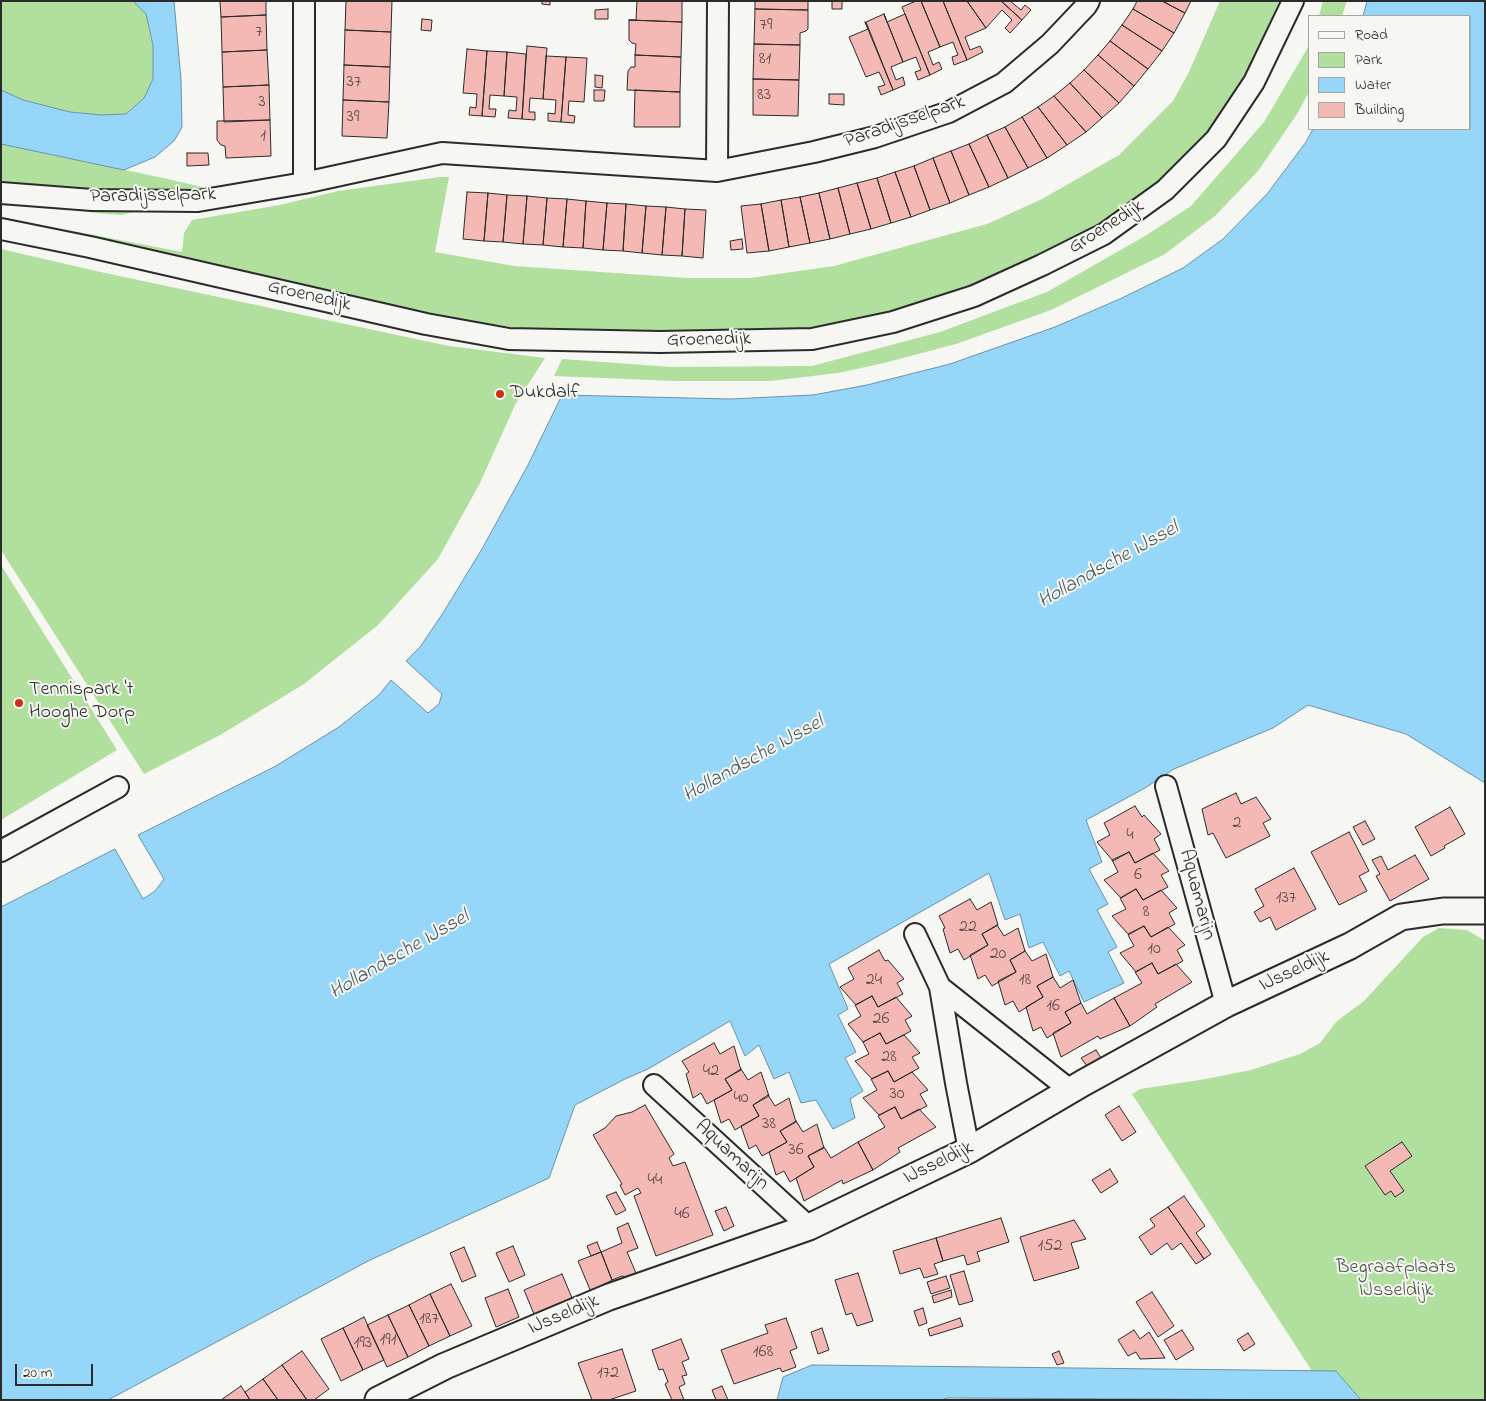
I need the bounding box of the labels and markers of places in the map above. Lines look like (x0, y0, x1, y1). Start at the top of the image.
place label: Dukdalf (510, 382, 579, 406)
marker: Dukdalf (494, 388, 506, 400)
place label: Tennispark 't Hooghe Dorp (29, 679, 135, 726)
marker: Tennispark 't Hooghe Dorp (13, 697, 25, 709)

